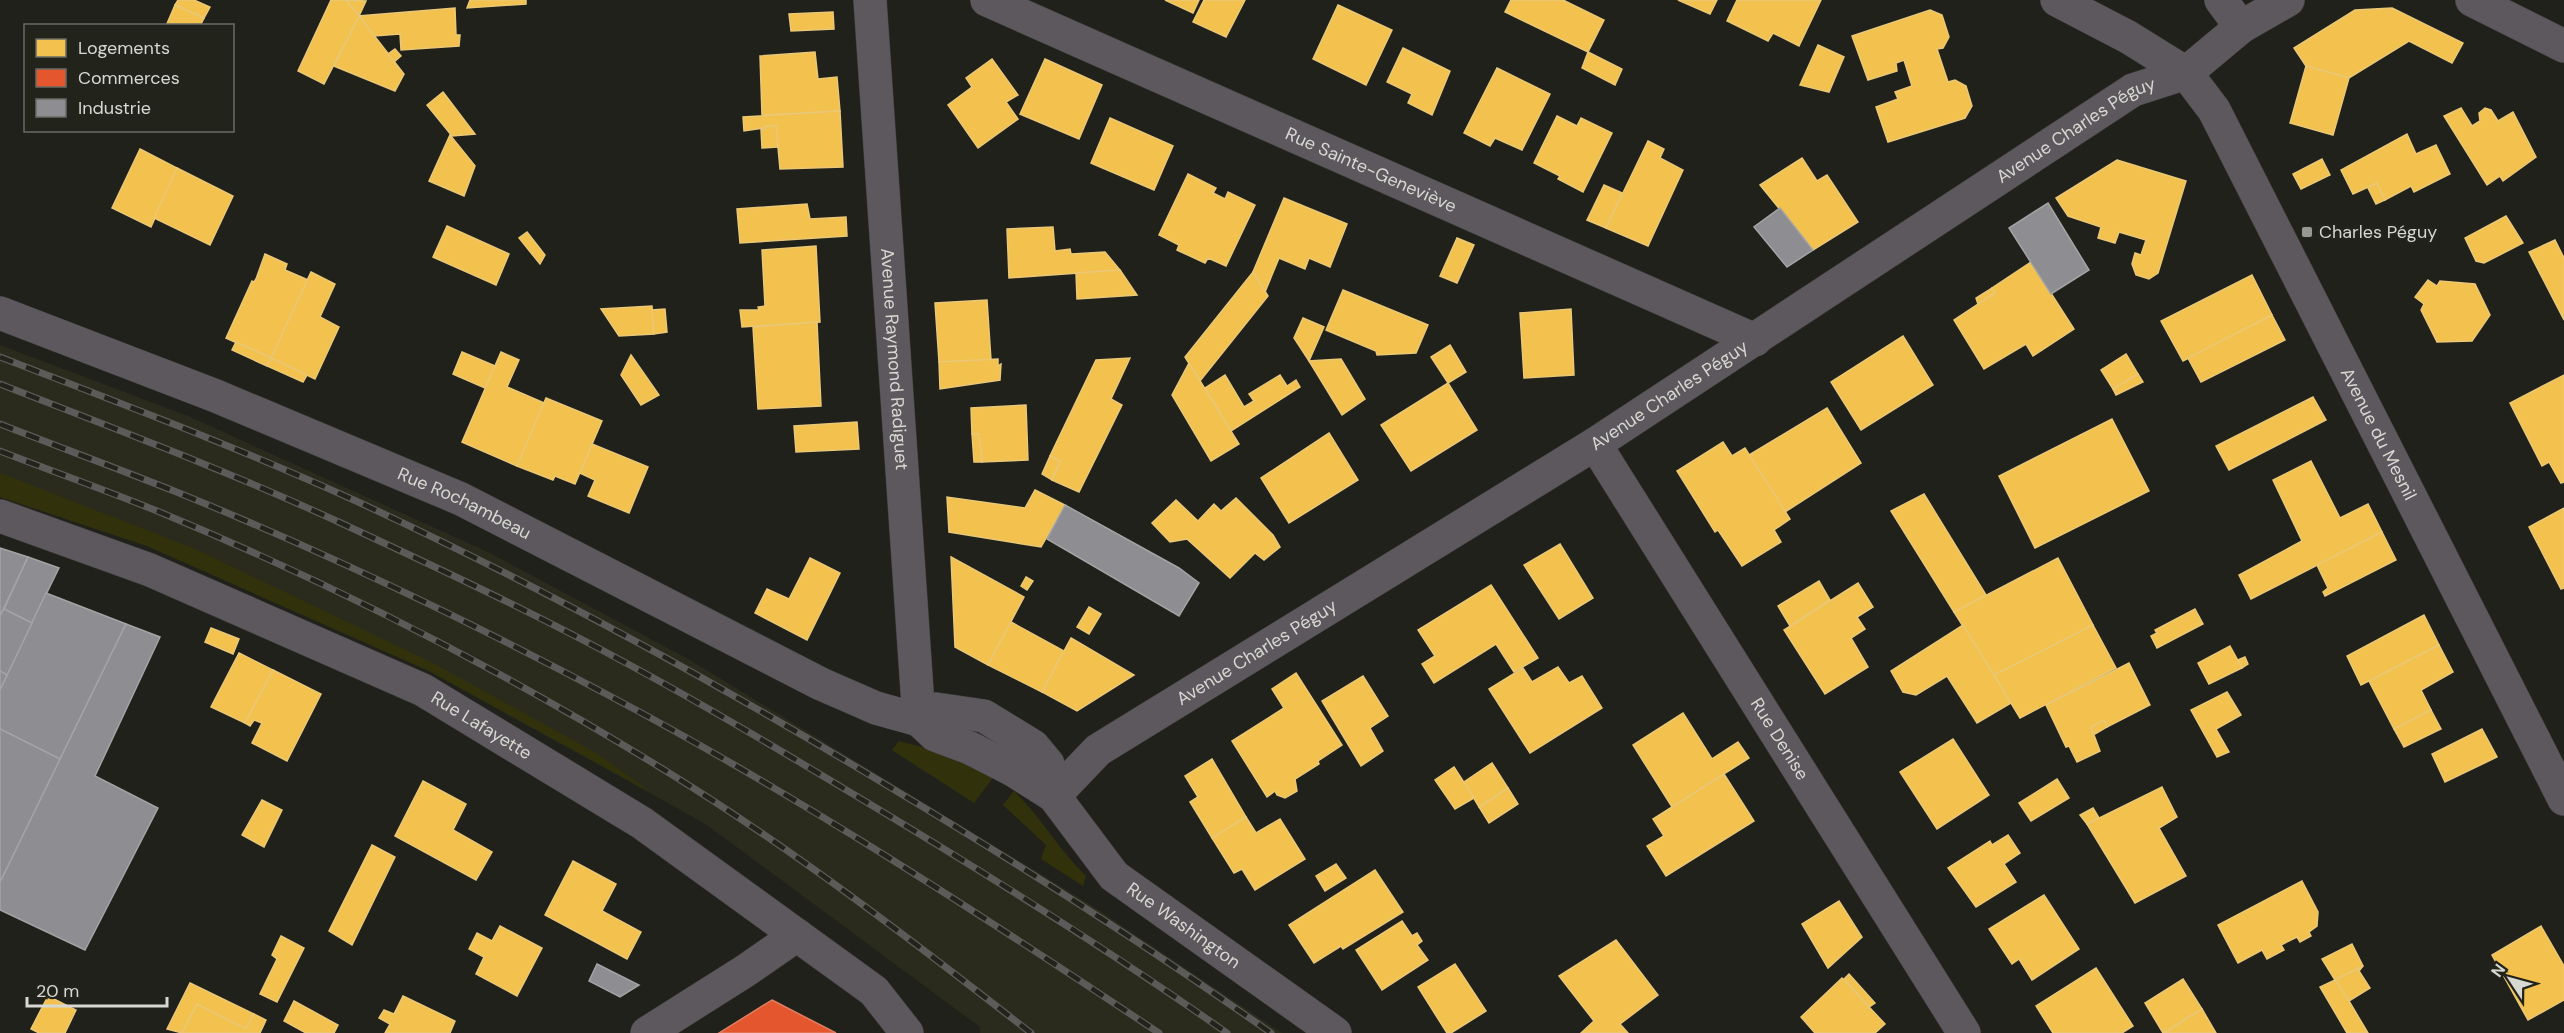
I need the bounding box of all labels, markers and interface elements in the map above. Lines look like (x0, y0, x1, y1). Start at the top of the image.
legend (24, 24, 234, 132)
text: Logements (78, 36, 170, 60)
text: Commerces (78, 66, 180, 90)
street label: Avenue Charles Péguy (1991, 72, 2158, 189)
text: Industrie (78, 96, 151, 120)
street label: Rue Sainte-Geneviève (1282, 122, 1460, 218)
place label: Charles Péguy (2319, 220, 2437, 244)
marker: Charles Péguy (2300, 225, 2314, 239)
street label: Avenue Raymond Radiguet (875, 247, 914, 471)
street label: Avenue Charles Péguy (1586, 335, 1753, 456)
street label: Avenue du Mesnil (2335, 364, 2422, 504)
street label: Rue Rochambeau (394, 462, 535, 545)
street label: Avenue Charles Péguy (1172, 594, 1341, 711)
street label: Rue Lafayette (427, 686, 536, 765)
street label: Rue Denise (1745, 693, 1815, 785)
street label: Rue Washington (1122, 877, 1245, 974)
north arrow (2480, 949, 2540, 1009)
text: N (2486, 960, 2510, 981)
scale bar (27, 970, 166, 1008)
text: 20 m (36, 979, 79, 1003)

